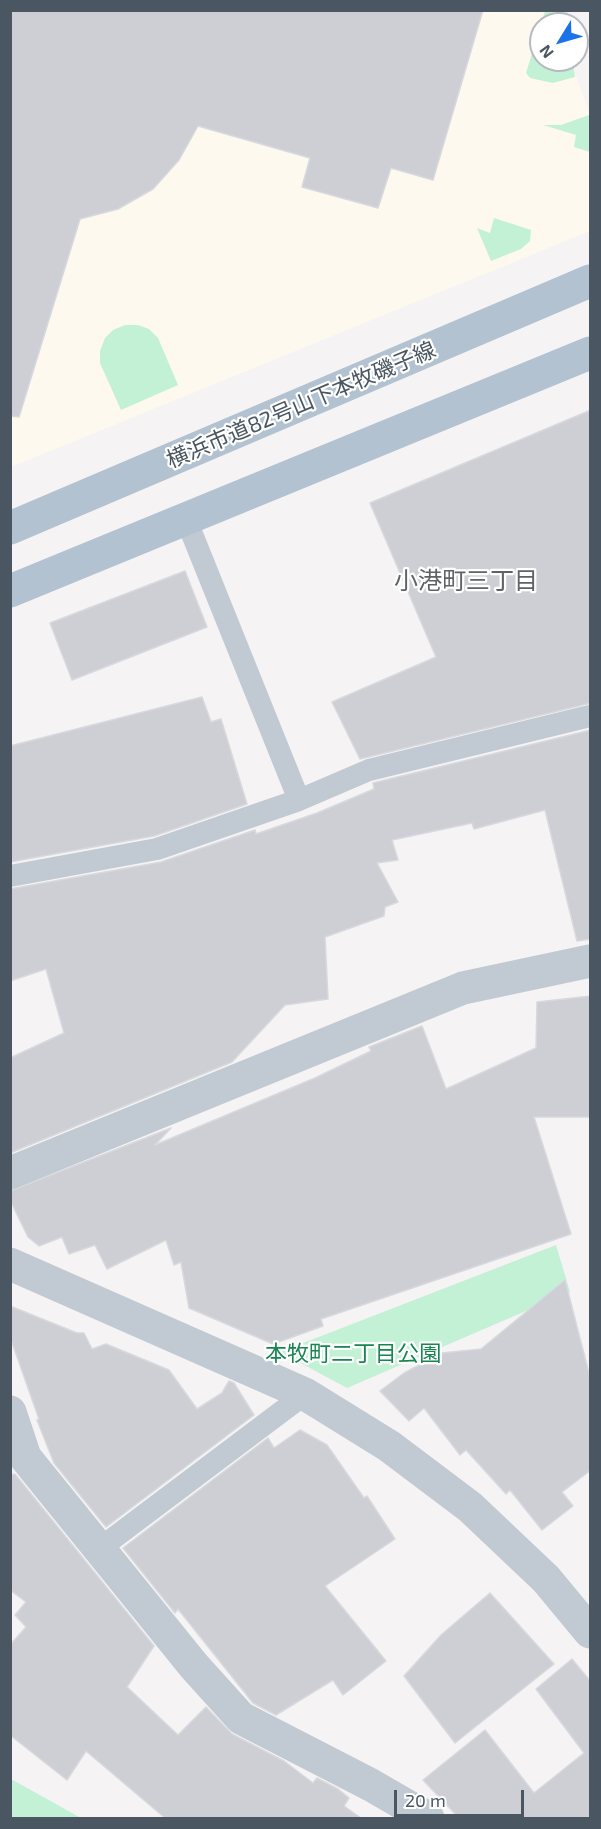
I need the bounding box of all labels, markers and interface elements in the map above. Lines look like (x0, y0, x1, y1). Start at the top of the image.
north arrow (529, 12, 589, 72)
text: N (535, 42, 557, 62)
street label: 横浜市道82号山下本牧磯子線 (162, 336, 440, 474)
district label: 小港町三丁目 (394, 567, 538, 595)
park label: 本牧町二丁目公園 (265, 1341, 441, 1367)
scale bar (397, 1778, 528, 1816)
text: 20 m (405, 1789, 446, 1811)

